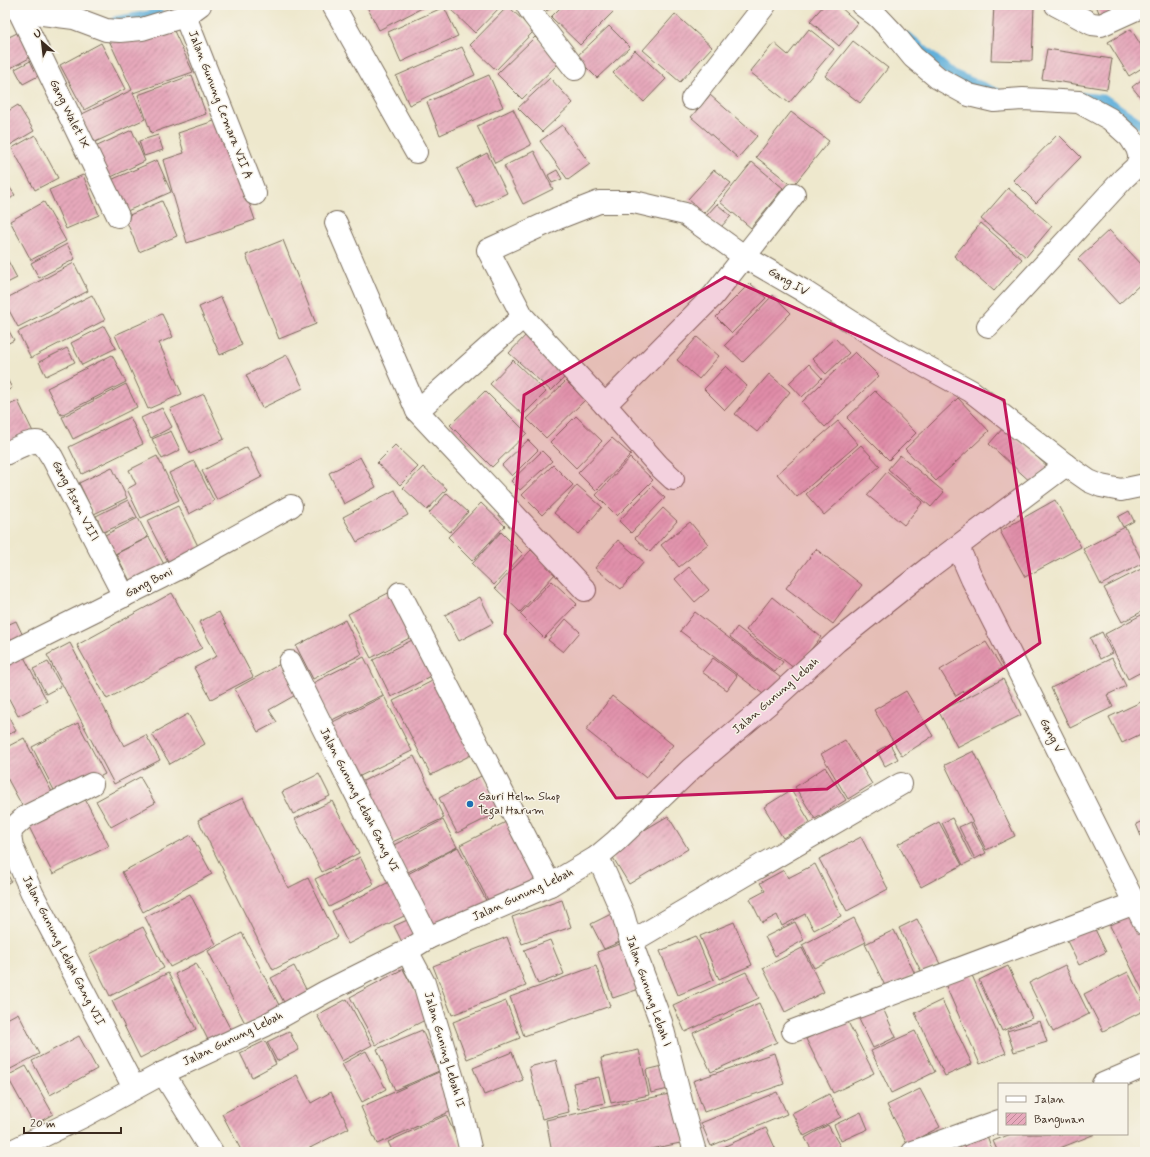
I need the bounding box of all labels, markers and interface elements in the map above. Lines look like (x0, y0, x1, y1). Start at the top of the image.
north arrow (22, 22, 62, 62)
text: U (31, 26, 44, 42)
street label: Jalan Gunung Cemara VII A (184, 28, 256, 182)
street label: Gang Walet IX (45, 77, 93, 152)
street label: Gang IV (765, 264, 811, 300)
street label: Gang Asem VIII (48, 458, 102, 544)
street label: Gang Boni (122, 564, 176, 602)
street label: Jalan Gunung Lebah (729, 654, 823, 738)
street label: Gang V (1035, 716, 1067, 756)
street label: Jalan Gunung Lebah Gang VI (316, 725, 402, 875)
place label: Gauri Helm Shop Tegal Harum (478, 789, 561, 820)
marker: Gauri Helm Shop Tegal Harum (465, 799, 475, 809)
street label: Jalan Gunung Lebah (470, 865, 576, 925)
street label: Jalan Gunung Lebah Gang VII (18, 873, 108, 1029)
street label: Jalan Gunung Lebah I (621, 933, 675, 1049)
street label: Jalan Guning Lebah II (420, 990, 468, 1110)
street label: Jalan Gunung Lebah (180, 1008, 286, 1070)
legend (998, 1083, 1128, 1135)
text: Jalan (1034, 1092, 1066, 1108)
scale bar (24, 1109, 121, 1135)
text: Bangunan (1034, 1112, 1085, 1128)
text: 20 m (30, 1116, 56, 1132)

